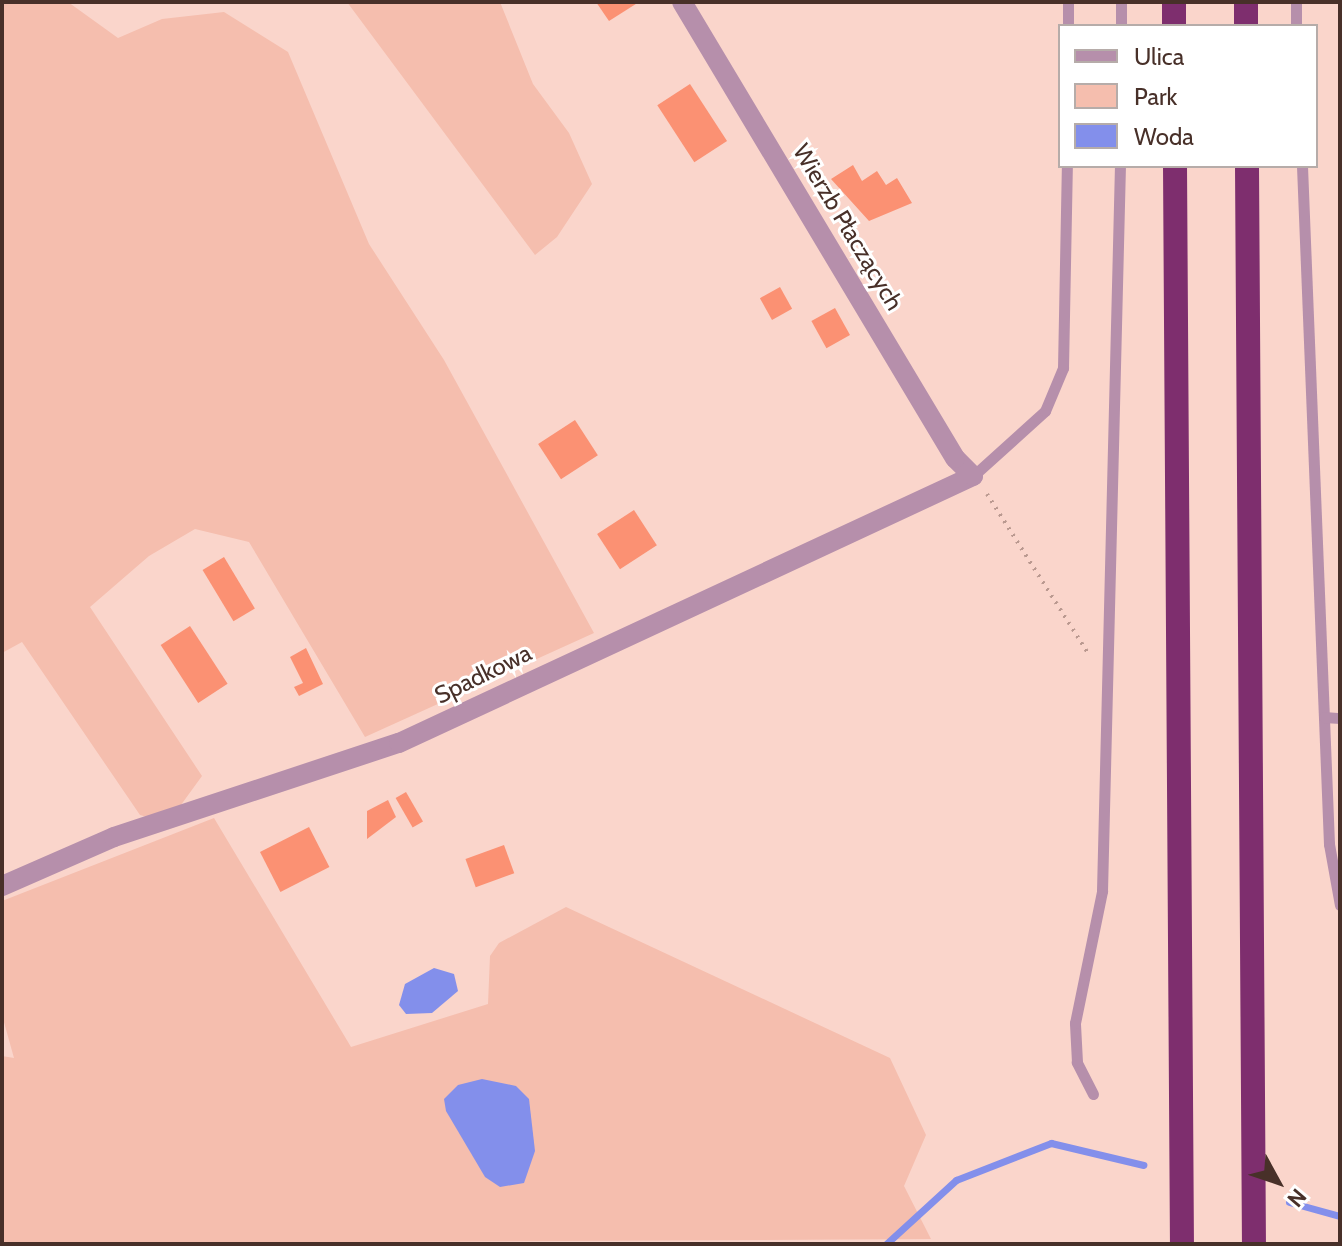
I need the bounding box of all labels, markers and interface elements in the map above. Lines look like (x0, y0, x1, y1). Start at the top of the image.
legend (1058, 24, 1318, 168)
text: Ulica (1134, 42, 1184, 71)
text: Park (1134, 82, 1177, 111)
text: Woda (1134, 122, 1194, 151)
street label: Wierzb Płaczących (787, 139, 909, 315)
street label: Spadkowa (430, 638, 536, 710)
north arrow (1238, 1142, 1318, 1222)
text: N (1281, 1183, 1312, 1212)

